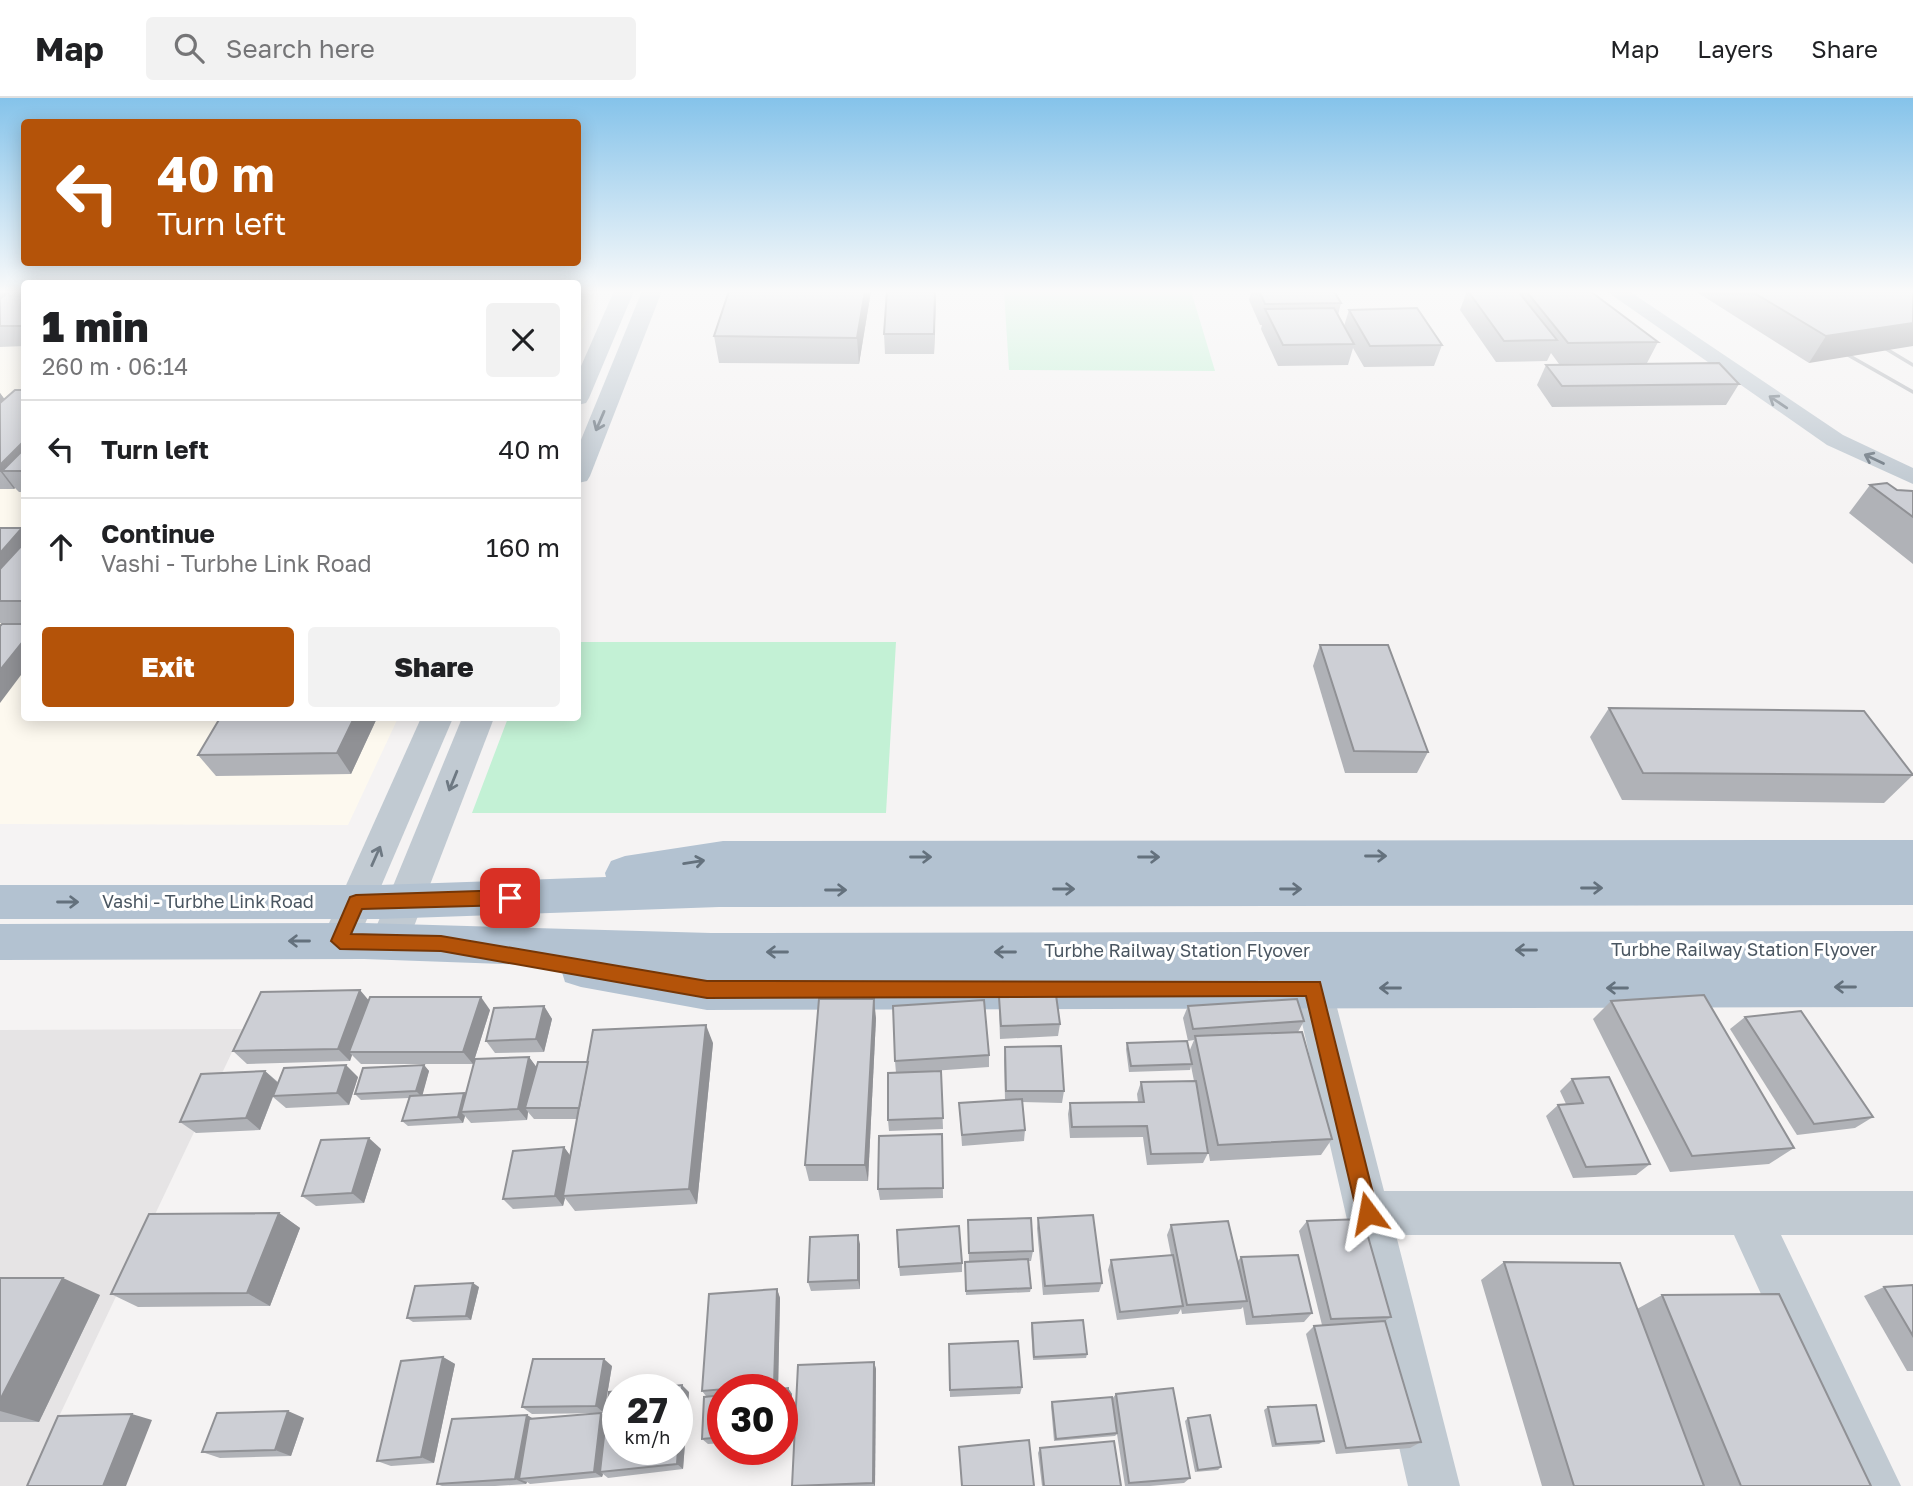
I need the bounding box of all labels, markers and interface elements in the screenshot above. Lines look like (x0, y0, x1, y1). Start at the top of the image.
search box (146, 17, 636, 80)
text: Map (35, 29, 104, 68)
icon: search (170, 29, 208, 67)
text: Search here (226, 33, 375, 64)
text: Map (1610, 34, 1659, 63)
text: Layers (1697, 34, 1773, 63)
text: Share (1811, 34, 1878, 63)
text: 40 m (157, 144, 275, 203)
icon: left (42, 147, 133, 238)
text: Turn left (157, 204, 286, 242)
text: 1 min (42, 301, 149, 351)
button: close (486, 303, 560, 377)
text: 260 m · 06:14 (42, 352, 188, 380)
one-way arrow (1769, 395, 1788, 409)
one-way arrow (593, 409, 606, 431)
icon: left (42, 430, 80, 468)
text: Turn left (101, 434, 209, 465)
text: 40 m (499, 434, 560, 465)
one-way arrow (1864, 451, 1885, 465)
text: Continue (101, 518, 215, 549)
icon: ahead (42, 528, 80, 566)
text: 160 m (486, 532, 560, 563)
text: Vashi - Turbhe Link Road (101, 549, 372, 577)
button: Exit (42, 627, 294, 707)
button: Share (308, 627, 560, 707)
one-way arrow (446, 769, 459, 791)
one-way arrow (370, 846, 383, 867)
one-way arrow (1364, 849, 1387, 863)
one-way arrow (909, 850, 932, 864)
one-way arrow (1137, 850, 1160, 864)
one-way arrow (682, 855, 705, 868)
pin (480, 868, 540, 928)
icon: arrive (491, 879, 529, 917)
one-way arrow (1581, 881, 1604, 895)
one-way arrow (1052, 882, 1075, 896)
one-way arrow (1280, 882, 1303, 896)
one-way arrow (825, 883, 848, 897)
street label: Vashi - Turbhe Link Road (102, 890, 314, 912)
one-way arrow (56, 895, 79, 909)
one-way arrow (288, 935, 311, 948)
street label: Turbhe Railway Station Flyover (1611, 938, 1877, 960)
street label: Turbhe Railway Station Flyover (1044, 939, 1310, 961)
one-way arrow (1515, 943, 1538, 957)
one-way arrow (766, 945, 789, 959)
one-way arrow (994, 945, 1017, 958)
one-way arrow (1834, 980, 1857, 994)
one-way arrow (1379, 981, 1402, 995)
one-way arrow (1606, 981, 1629, 995)
position arrow (1331, 1176, 1405, 1250)
speed limit sign: 30 (707, 1374, 798, 1465)
text: 27 (627, 1389, 668, 1431)
text: km/h (625, 1426, 670, 1448)

